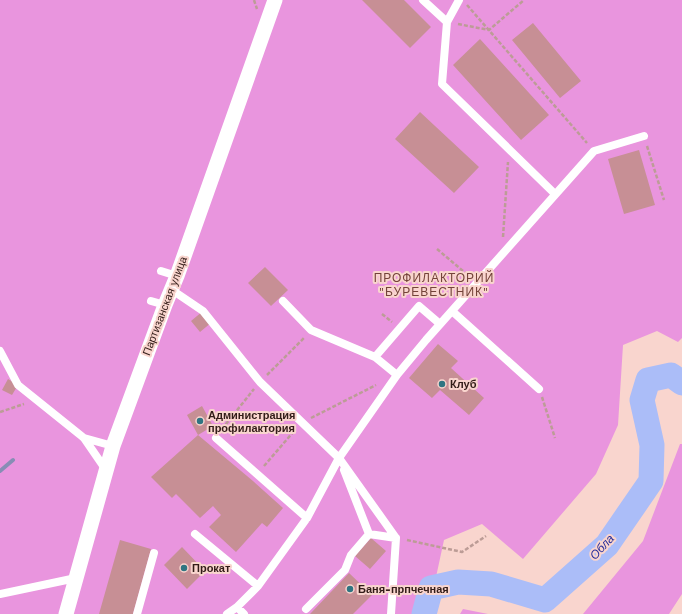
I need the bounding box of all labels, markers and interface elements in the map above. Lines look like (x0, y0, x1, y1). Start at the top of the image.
street label: Партизанская улица (140, 254, 190, 357)
district label: ПРОФИЛАКТОРИЙ "БУРЕВЕСТНИК" (374, 270, 494, 299)
place label: Клуб (450, 378, 477, 391)
marker: Клуб (437, 379, 447, 389)
place label: Администрация профилактория (208, 409, 296, 435)
marker: Администрация профилактория (195, 416, 205, 426)
water label: Обла (587, 531, 617, 562)
place label: Прокат (192, 562, 231, 575)
marker: Прокат (179, 563, 189, 573)
place label: Баня-прпчечная (358, 583, 449, 596)
marker: Баня-прпчечная (345, 584, 355, 594)

